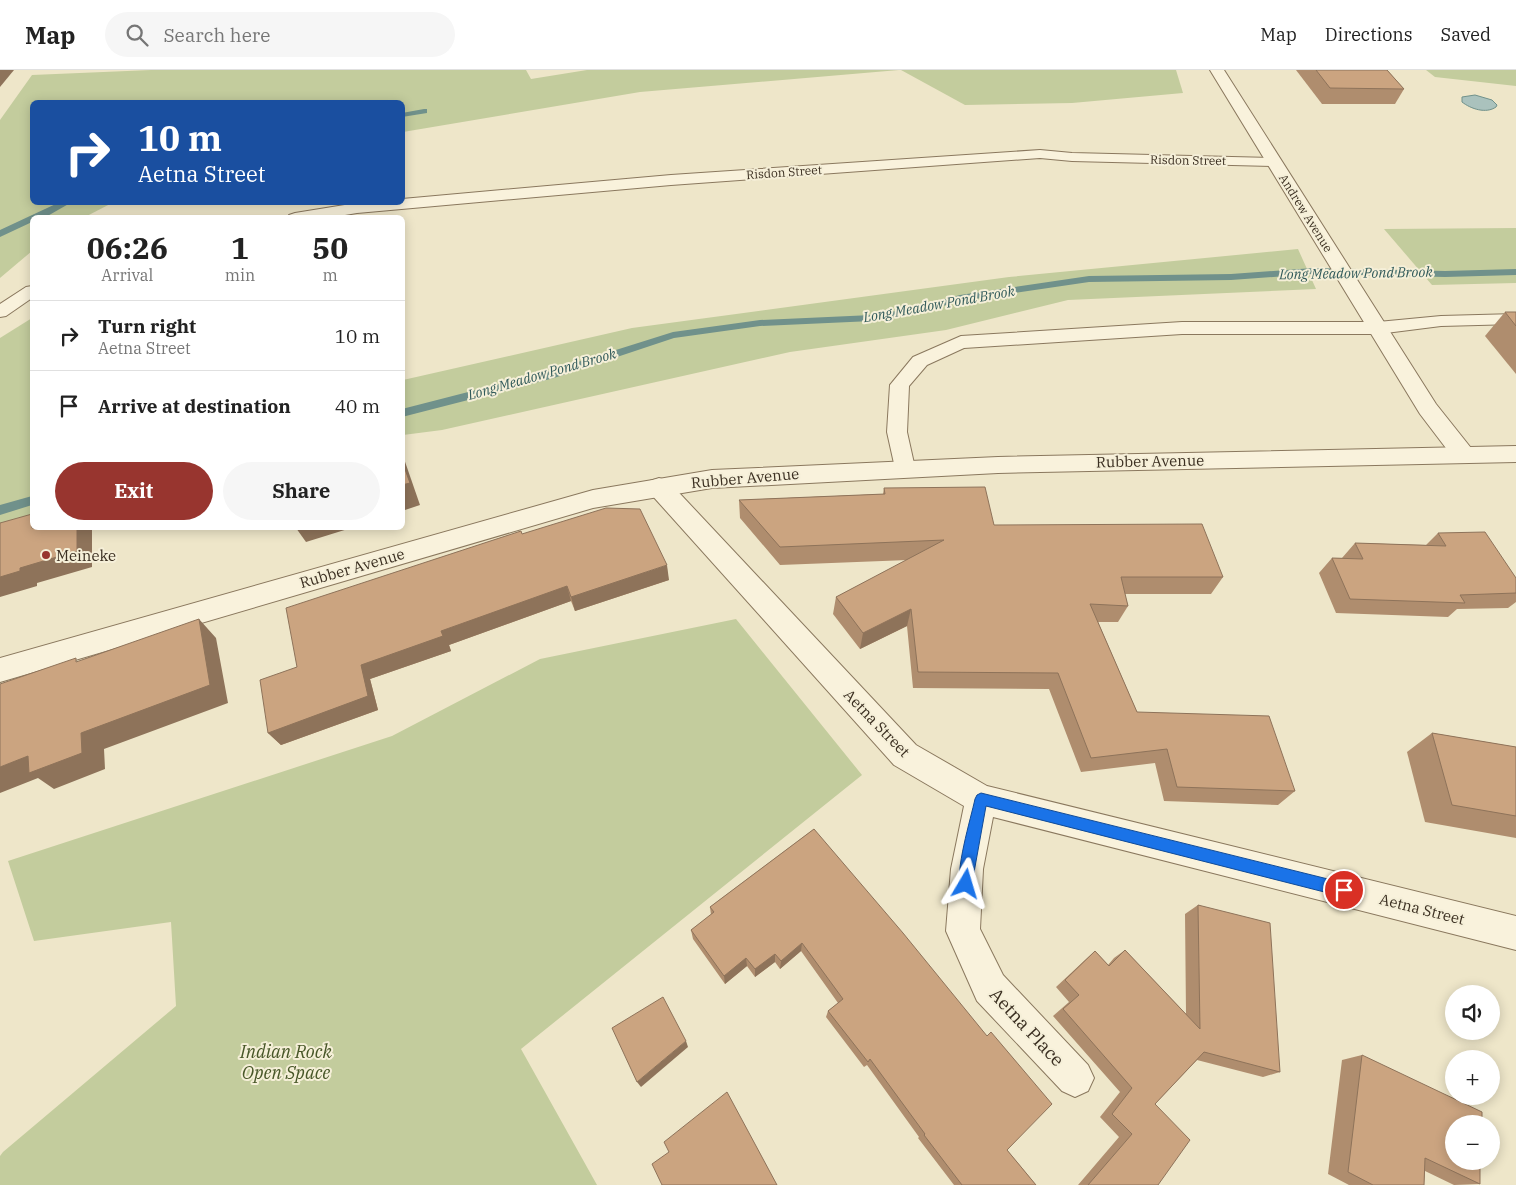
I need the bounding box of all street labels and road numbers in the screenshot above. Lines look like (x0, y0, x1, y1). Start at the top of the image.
street label: Risdon Street (1150, 152, 1226, 168)
street label: Risdon Street (746, 162, 822, 182)
street label: Andrew Avenue (1276, 171, 1336, 255)
street label: Rubber Avenue (1096, 451, 1204, 471)
street label: Rubber Avenue (690, 464, 800, 492)
street label: Rubber Avenue (297, 544, 407, 592)
street label: Aetna Street (840, 685, 914, 761)
street label: Aetna Street (1378, 889, 1466, 929)
street label: Aetna Place (985, 983, 1069, 1071)

